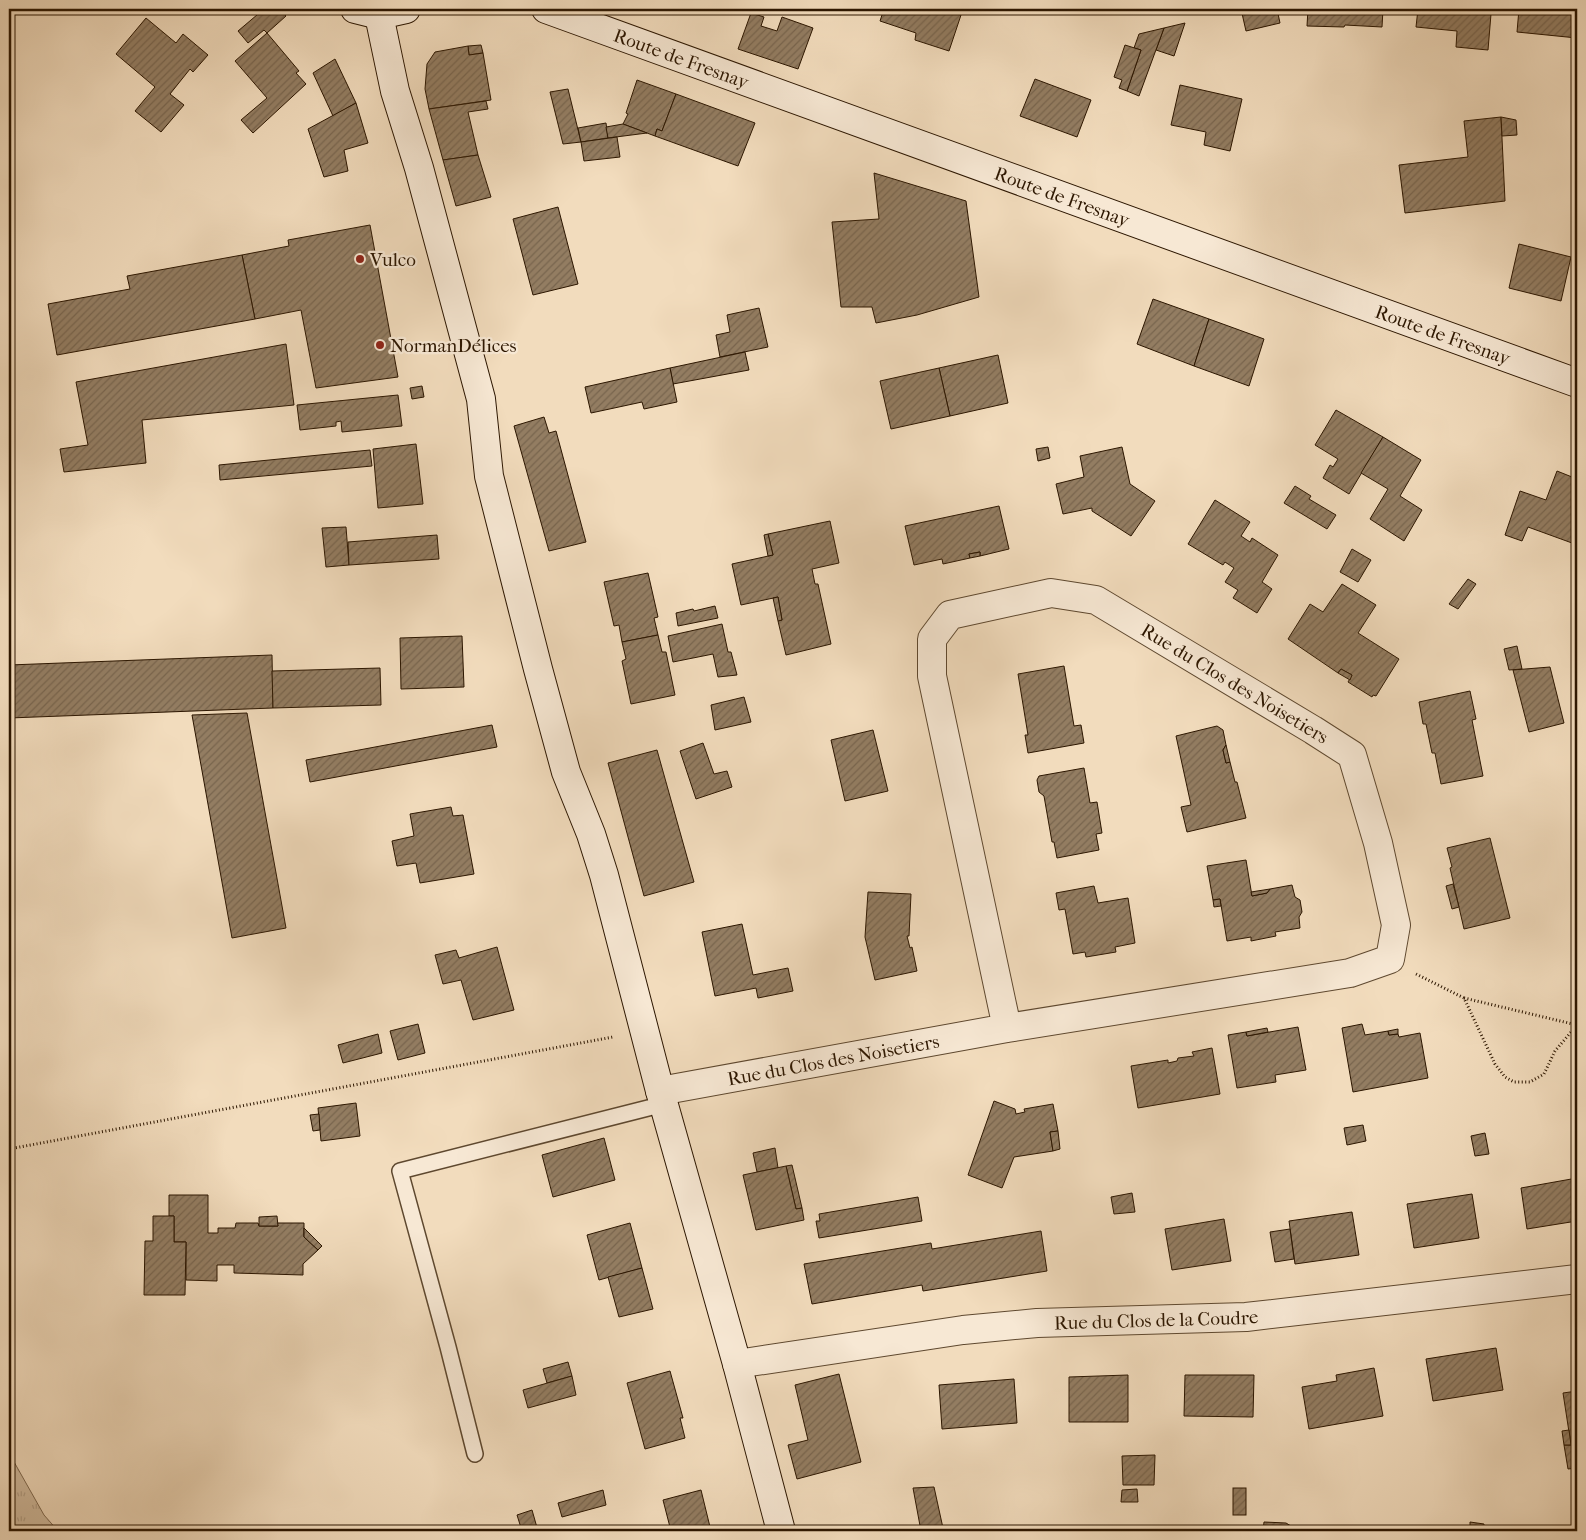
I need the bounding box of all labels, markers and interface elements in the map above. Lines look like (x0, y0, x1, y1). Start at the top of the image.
street label: Route de Fresnay (611, 24, 752, 94)
street label: Route de Fresnay (991, 163, 1133, 232)
place label: Vulco (369, 249, 416, 271)
marker: Vulco (354, 253, 366, 265)
street label: Route de Fresnay (1372, 301, 1514, 370)
place label: NormanDélices (390, 335, 517, 357)
marker: NormanDélices (374, 339, 386, 351)
street label: Rue du Clos des Noisetiers (1137, 619, 1332, 749)
street label: Rue du Clos des Noisetiers (726, 1031, 941, 1091)
street label: Rue du Clos de la Coudre (1054, 1306, 1259, 1335)

